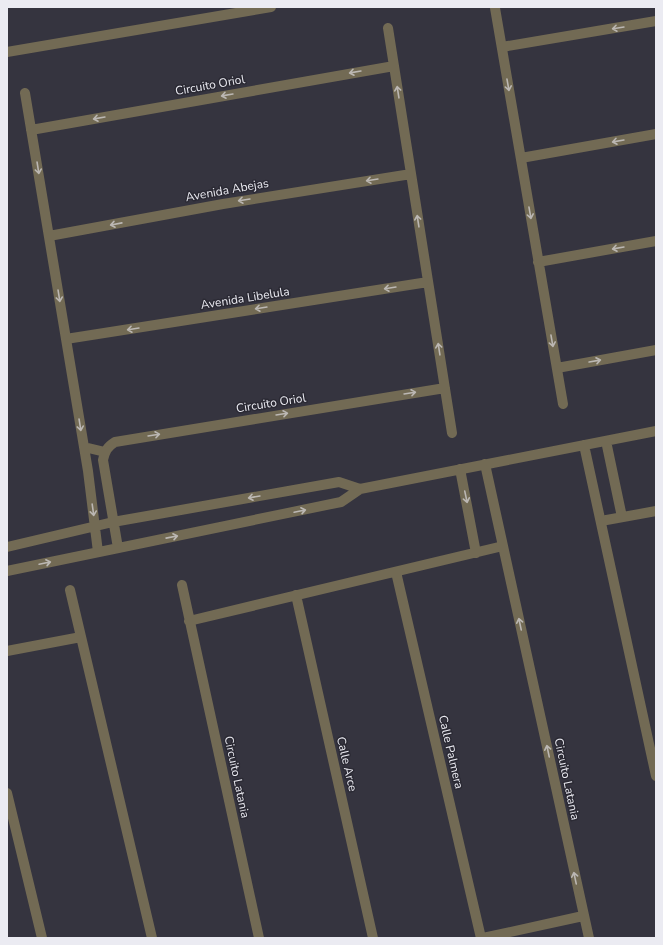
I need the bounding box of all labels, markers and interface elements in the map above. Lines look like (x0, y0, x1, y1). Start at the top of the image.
one-way arrow (611, 24, 624, 32)
one-way arrow (349, 69, 362, 77)
street label: Circuito Oriol (174, 71, 247, 99)
one-way arrow (505, 78, 513, 91)
one-way arrow (394, 86, 402, 99)
one-way arrow (221, 91, 234, 99)
one-way arrow (93, 114, 106, 122)
one-way arrow (611, 137, 624, 145)
one-way arrow (34, 161, 42, 174)
street label: Avenida Abejas (184, 175, 270, 205)
one-way arrow (366, 176, 379, 184)
one-way arrow (238, 196, 251, 204)
one-way arrow (526, 206, 534, 219)
one-way arrow (414, 215, 422, 228)
one-way arrow (110, 220, 123, 228)
one-way arrow (611, 244, 624, 252)
street label: Avenida Libelula (199, 283, 291, 313)
one-way arrow (384, 284, 397, 292)
one-way arrow (55, 290, 63, 303)
one-way arrow (255, 304, 268, 312)
one-way arrow (127, 325, 140, 333)
one-way arrow (548, 334, 556, 347)
one-way arrow (435, 343, 443, 356)
one-way arrow (588, 357, 601, 365)
one-way arrow (403, 389, 416, 397)
street label: Circuito Oriol (235, 390, 308, 416)
one-way arrow (275, 410, 288, 418)
one-way arrow (76, 418, 84, 431)
one-way arrow (147, 431, 160, 439)
one-way arrow (463, 490, 471, 503)
one-way arrow (247, 494, 260, 502)
one-way arrow (89, 503, 97, 516)
one-way arrow (293, 507, 306, 515)
one-way arrow (166, 533, 179, 541)
one-way arrow (38, 559, 51, 567)
one-way arrow (516, 617, 524, 630)
street label: Calle Palmera (435, 714, 467, 790)
street label: Circuito Latania (220, 735, 254, 819)
street label: Calle Arce (333, 735, 361, 793)
street label: Circuito Latania (550, 737, 584, 821)
one-way arrow (543, 744, 551, 757)
one-way arrow (571, 872, 579, 885)

